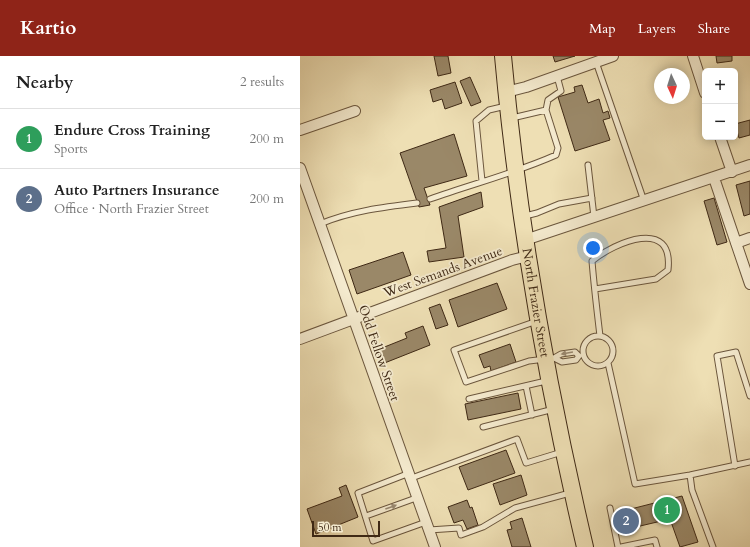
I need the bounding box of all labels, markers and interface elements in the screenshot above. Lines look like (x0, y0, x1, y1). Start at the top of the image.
text: Kartio (20, 15, 76, 41)
text: Map (589, 19, 616, 38)
text: Layers (638, 19, 676, 38)
text: Share (698, 19, 730, 38)
north arrow (654, 68, 690, 104)
map controls (702, 68, 738, 140)
button: + (702, 68, 738, 104)
text: Nearby (16, 71, 73, 94)
text: 2 results (240, 73, 284, 91)
button: − (702, 104, 738, 140)
text: Endure Cross Training (54, 120, 210, 140)
text: 1 (26, 130, 32, 148)
text: 200 m (250, 130, 284, 148)
text: Sports (54, 140, 88, 158)
text: Auto Partners Insurance (54, 180, 219, 200)
text: 2 (26, 190, 32, 208)
text: 200 m (250, 190, 284, 208)
text: Office · North Frazier Street (54, 200, 209, 218)
your location (583, 238, 603, 258)
street label: West Semands Avenue (380, 242, 505, 302)
street label: North Frazier Street (518, 247, 554, 359)
street label: Odd Fellow Street (354, 302, 404, 404)
one-way arrow (561, 351, 573, 357)
pin: 1 (654, 495, 680, 525)
one-way arrow (385, 504, 397, 510)
pin: 2 (613, 506, 639, 536)
scale bar (312, 519, 380, 538)
text: 50 m (318, 520, 342, 535)

